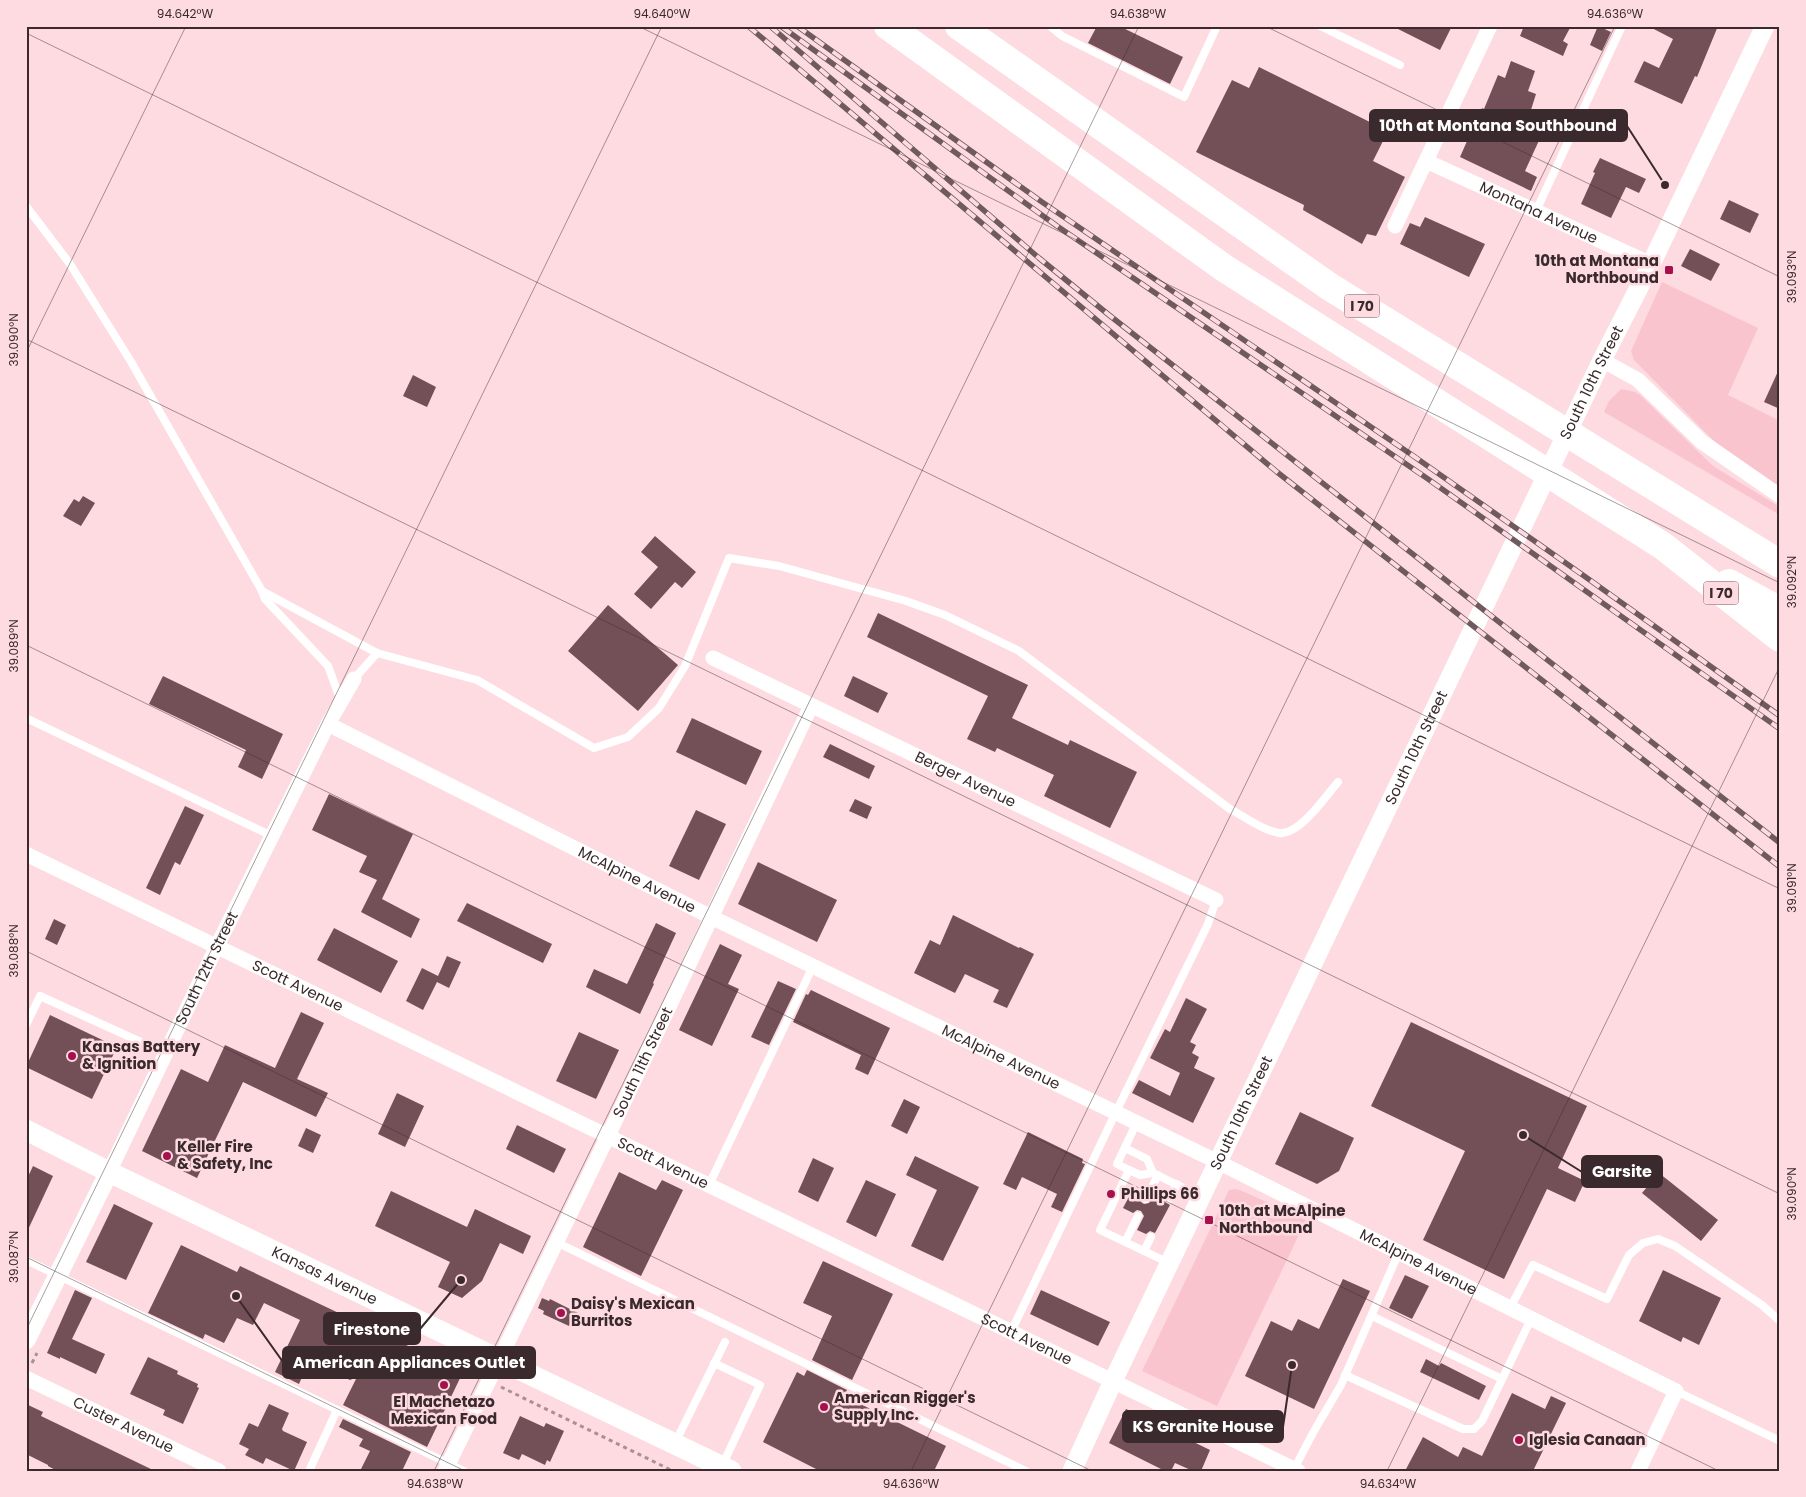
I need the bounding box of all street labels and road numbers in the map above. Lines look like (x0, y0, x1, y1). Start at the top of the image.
street label: Montana Avenue (1476, 176, 1601, 248)
road number: I 70 (1344, 294, 1380, 318)
street label: South 10th Street (1554, 322, 1628, 443)
road number: I 70 (1704, 582, 1738, 604)
street label: South 10th Street (1379, 687, 1452, 808)
street label: Berger Avenue (912, 746, 1019, 812)
street label: McAlpine Avenue (575, 841, 700, 918)
street label: South 12th Street (170, 908, 243, 1028)
street label: Scott Avenue (249, 954, 347, 1016)
street label: South 11th Street (607, 1003, 677, 1121)
street label: McAlpine Avenue (939, 1019, 1064, 1094)
street label: South 10th Street (1205, 1052, 1277, 1173)
street label: Scott Avenue (614, 1132, 712, 1194)
street label: McAlpine Avenue (1356, 1223, 1481, 1300)
street label: Kansas Avenue (268, 1241, 381, 1309)
street label: Scott Avenue (978, 1308, 1076, 1370)
street label: Custer Avenue (69, 1391, 178, 1458)

